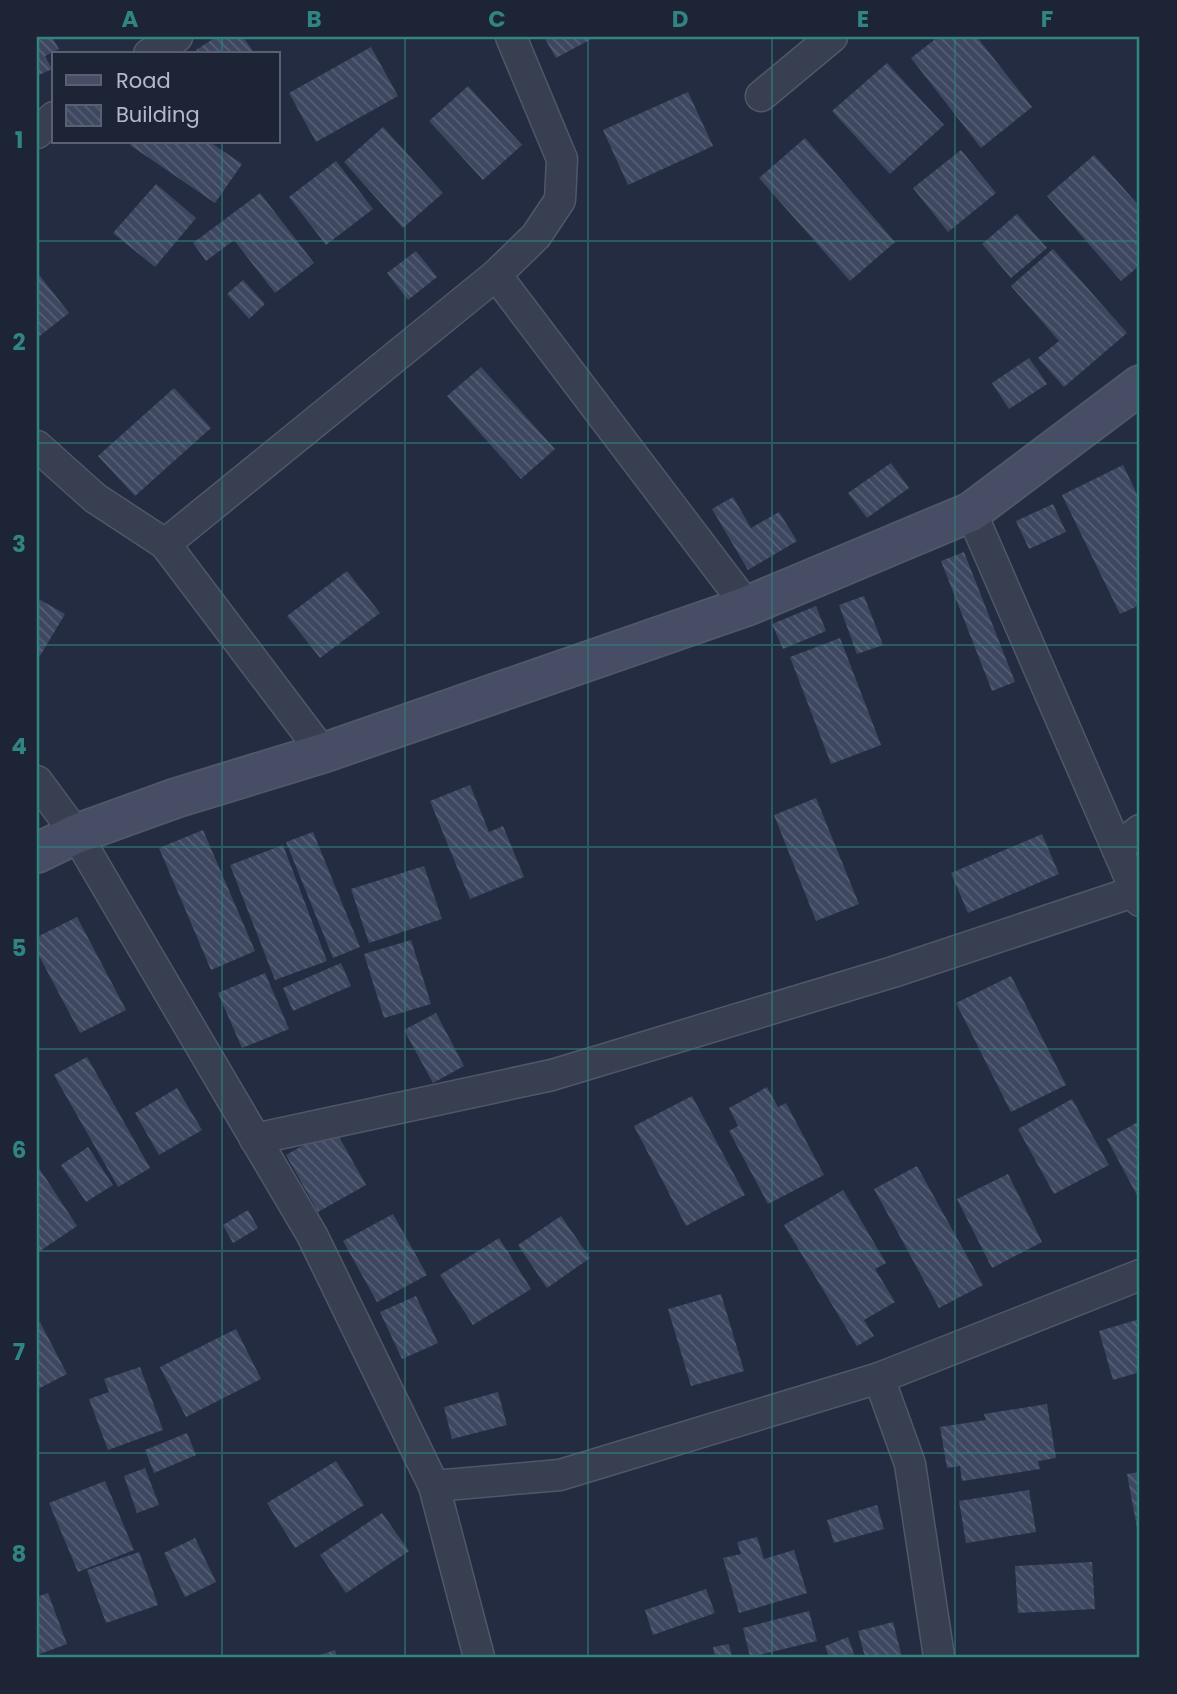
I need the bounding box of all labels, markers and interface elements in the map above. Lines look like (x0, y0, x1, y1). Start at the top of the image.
text: A (122, 3, 139, 35)
text: B (306, 3, 322, 35)
text: C (488, 3, 506, 35)
text: D (672, 3, 688, 35)
text: E (857, 3, 869, 35)
text: F (1041, 3, 1053, 35)
legend (52, 52, 280, 144)
text: Road (116, 66, 171, 95)
text: Building (116, 100, 200, 129)
text: 1 (15, 124, 23, 156)
text: 2 (12, 326, 26, 358)
text: 3 (12, 528, 26, 560)
text: 4 (11, 730, 27, 762)
text: 5 (12, 932, 26, 964)
text: 6 (12, 1134, 26, 1166)
text: 7 (13, 1336, 25, 1368)
text: 8 (12, 1538, 26, 1570)

